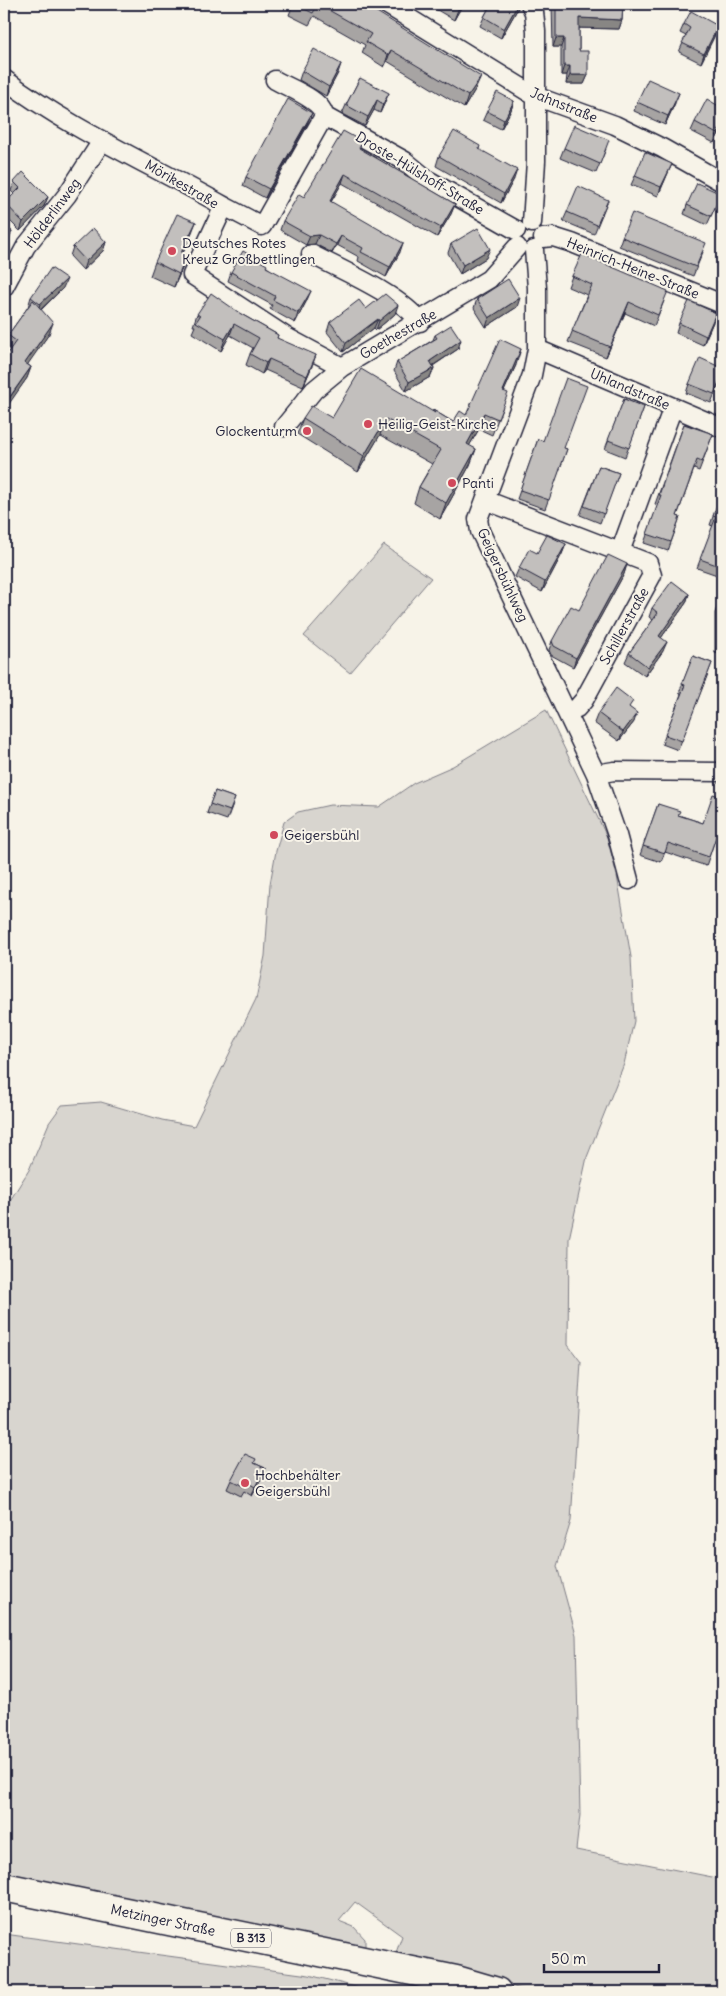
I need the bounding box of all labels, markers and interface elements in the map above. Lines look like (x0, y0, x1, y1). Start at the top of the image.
street label: Jahnstraße (528, 83, 600, 127)
street label: Droste-Hülshoff-Straße (352, 127, 488, 219)
street label: Mörikestraße (142, 156, 222, 212)
street label: Hölderlinweg (20, 174, 84, 252)
street label: Heinrich-Heine-Straße (564, 233, 702, 303)
place label: Deutsches Rotes Kreuz Großbettlingen (182, 234, 315, 268)
marker: Deutsches Rotes Kreuz Großbettlingen (166, 245, 178, 257)
street label: Goethestraße (356, 305, 440, 363)
street label: Uhlandstraße (587, 364, 673, 414)
place label: Heilig-Geist-Kirche (378, 415, 496, 433)
marker: Heilig-Geist-Kirche (362, 418, 374, 430)
place label: Glockenturm (215, 422, 297, 440)
marker: Glockenturm (301, 425, 313, 437)
place label: Panti (462, 474, 494, 492)
marker: Panti (446, 477, 458, 489)
street label: Geigersbühlweg (473, 525, 533, 625)
street label: Schillerstraße (595, 584, 653, 668)
place label: Geigersbühl (284, 826, 359, 844)
marker: Geigersbühl (268, 829, 280, 841)
place label: Hochbehälter Geigersbühl (255, 1466, 341, 1500)
marker: Hochbehälter Geigersbühl (239, 1477, 251, 1489)
street label: Metzinger Straße (109, 1900, 217, 1940)
road number: B 313 (231, 1929, 271, 1948)
scale bar (544, 1941, 658, 1973)
text: 50 m (551, 1949, 586, 1968)

